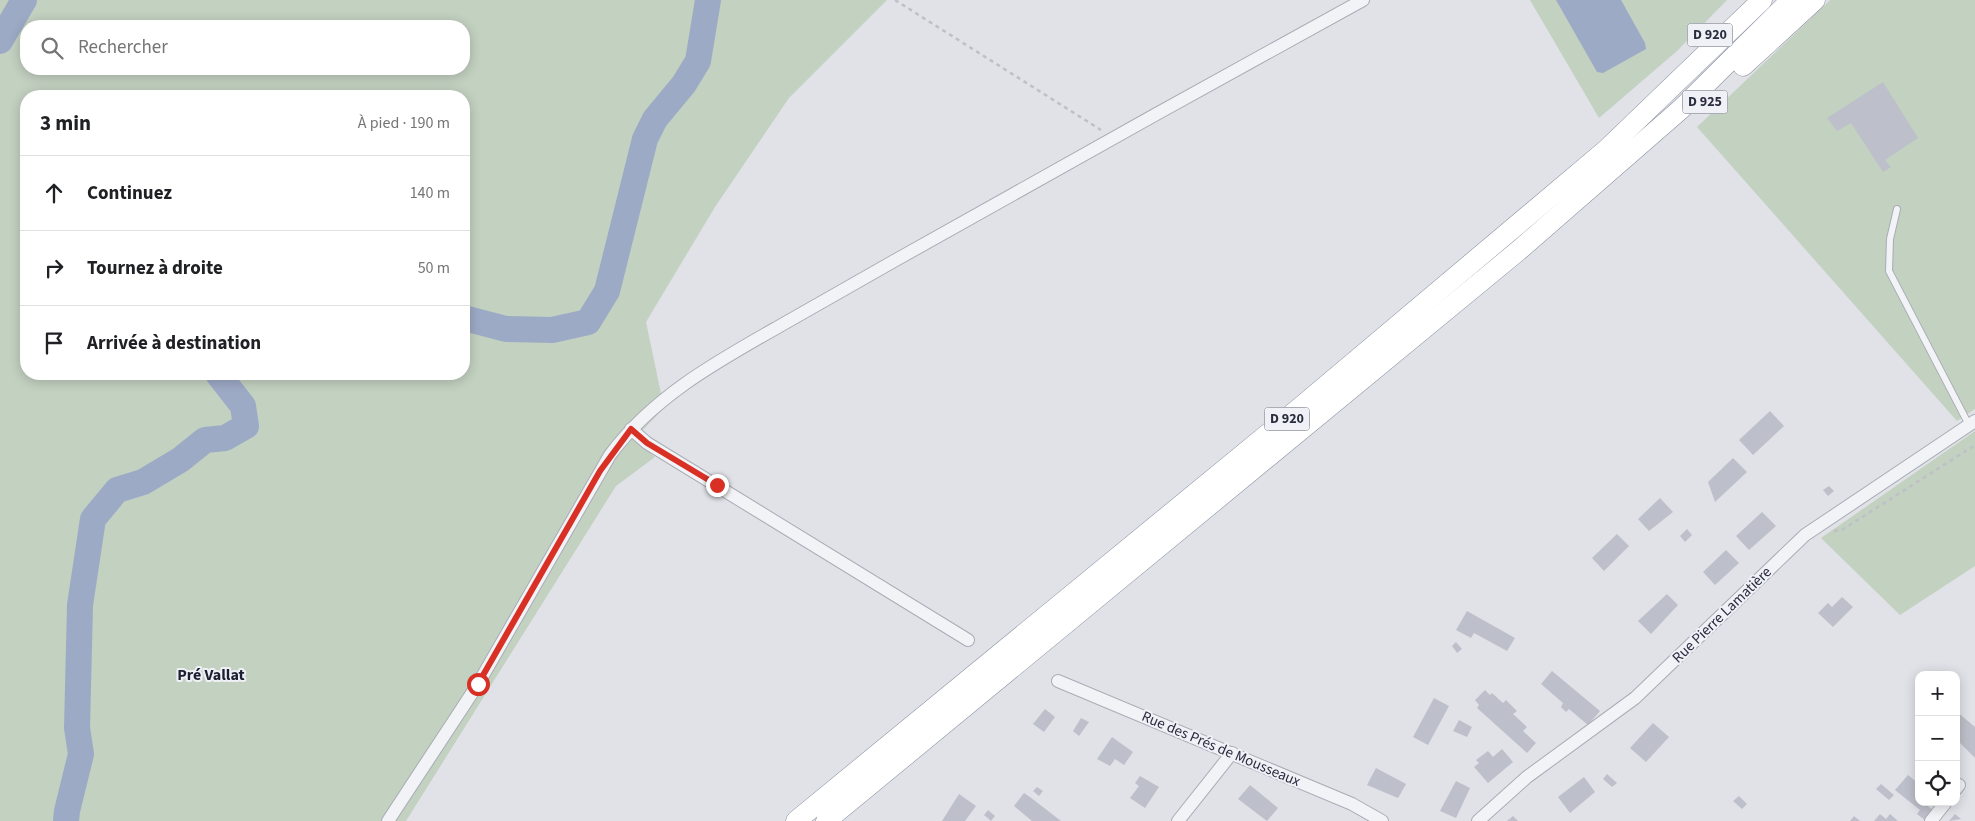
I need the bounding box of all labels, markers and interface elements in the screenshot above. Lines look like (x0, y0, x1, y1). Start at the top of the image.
search box (20, 20, 470, 75)
road number: D 920 (1688, 24, 1732, 46)
icon: search (38, 34, 66, 62)
text: Rechercher (78, 34, 168, 61)
road number: D 925 (1682, 90, 1728, 114)
text: 3 min (40, 108, 91, 138)
text: À pied · 190 m (358, 112, 450, 134)
icon: ahead (40, 179, 68, 207)
text: Continuez (87, 180, 172, 207)
text: 140 m (410, 182, 450, 204)
icon: right (40, 254, 68, 282)
text: Tournez à droite (87, 255, 223, 282)
text: 50 m (418, 257, 450, 279)
icon: arrive (40, 329, 68, 357)
text: Arrivée à destination (87, 330, 261, 357)
road number: D 920 (1264, 408, 1310, 430)
route end (706, 474, 729, 497)
street label: Rue Pierre Lamatière (1668, 562, 1776, 668)
district label: Pré Vallat (177, 664, 245, 686)
map controls (1915, 671, 1960, 806)
button: + (1915, 671, 1960, 716)
route start (467, 673, 490, 696)
street label: Rue des Prés de Mousseaux (1138, 706, 1304, 792)
button: − (1915, 716, 1960, 761)
button: locate (1915, 761, 1960, 806)

